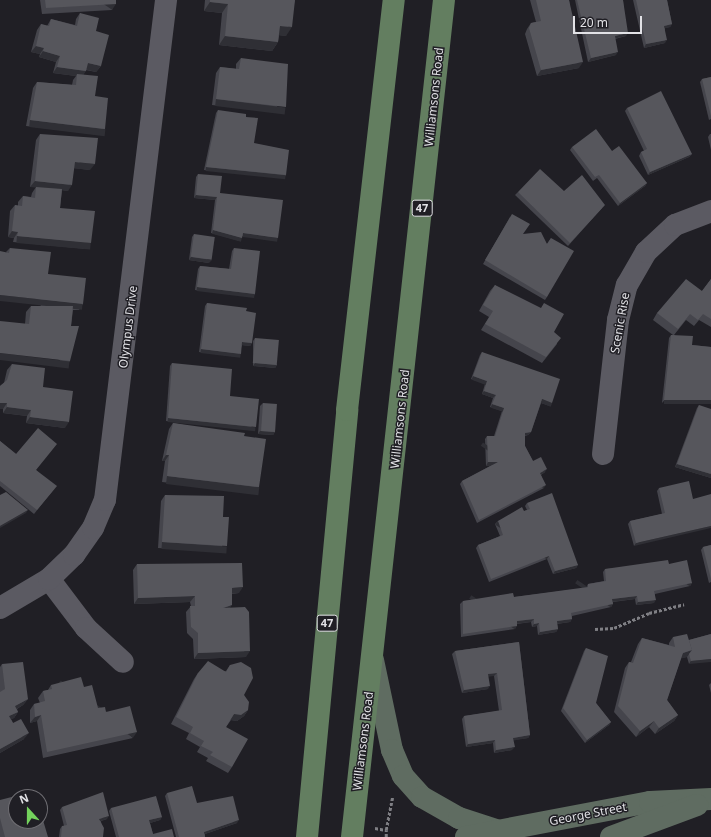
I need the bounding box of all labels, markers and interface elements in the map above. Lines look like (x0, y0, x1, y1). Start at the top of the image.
scale bar (575, 8, 644, 34)
text: 20 m (580, 14, 608, 31)
street label: Williamsons Road (422, 47, 446, 147)
road number: 47 (411, 199, 433, 217)
street label: Olympus Drive (116, 285, 140, 369)
street label: Scenic Rise (608, 291, 632, 355)
street label: Williamsons Road (388, 369, 412, 469)
road number: 47 (316, 614, 338, 632)
street label: Williamsons Road (350, 691, 376, 791)
north arrow (8, 789, 48, 829)
text: N (17, 790, 31, 807)
street label: George Street (548, 799, 628, 829)

